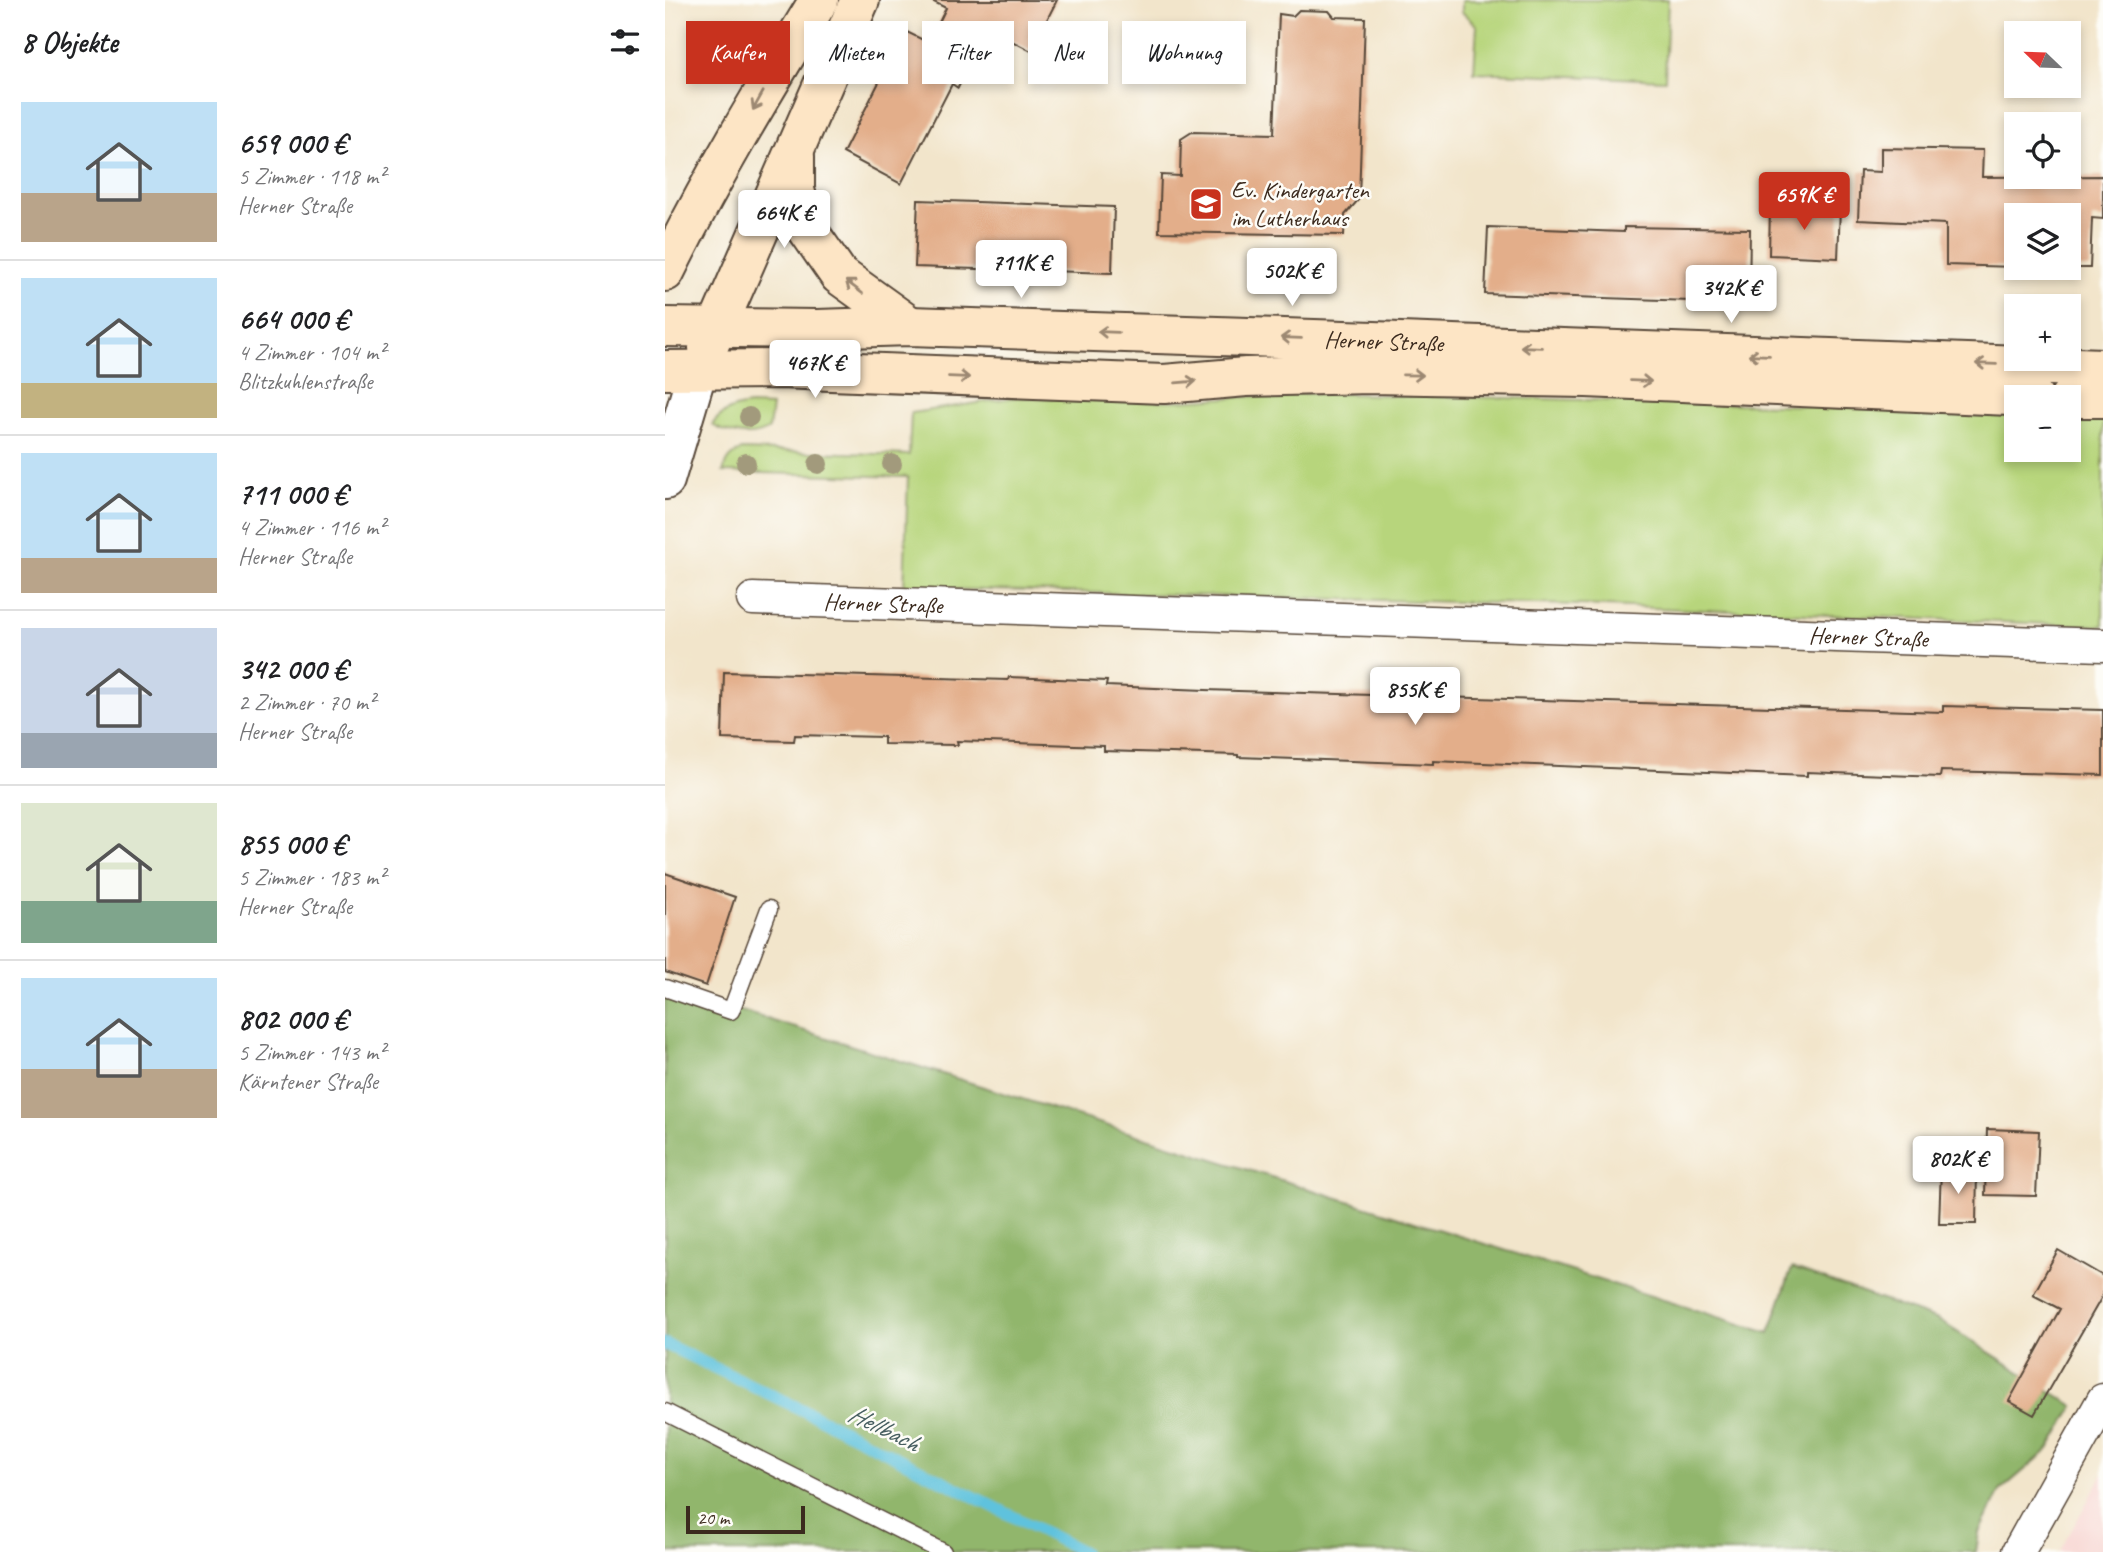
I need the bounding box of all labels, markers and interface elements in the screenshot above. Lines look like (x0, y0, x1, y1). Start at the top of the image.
chip: Kaufen (686, 21, 790, 84)
chip: Mieten (804, 21, 908, 84)
chip: Filter (922, 21, 1014, 84)
chip: Neu (1028, 21, 1108, 84)
chip: Wohnung (1122, 21, 1246, 84)
north arrow (2004, 21, 2081, 98)
map controls (2004, 21, 2081, 462)
text: 8 Objekte (21, 23, 118, 61)
icon: filters (606, 23, 644, 61)
one-way arrow (751, 90, 765, 110)
button: locate (2004, 112, 2081, 189)
text: 659 000 € (238, 124, 347, 162)
icon: home (77, 130, 161, 214)
text: 5 Zimmer · 118 m² (238, 162, 385, 191)
pin: 659K € (1747, 173, 1861, 232)
place label: Ev. Kindergarten im Lutherhaus (1231, 175, 1370, 233)
text: 659K € (1775, 180, 1833, 209)
school or university icon: Ev. Kindergarten im Lutherhaus (1187, 185, 1225, 223)
pin: 664K € (727, 190, 841, 250)
text: Herner Straße (238, 191, 352, 220)
text: 664K € (754, 198, 814, 227)
button: layers (2004, 203, 2081, 280)
pin: 711K € (964, 240, 1078, 300)
text: 711K € (992, 248, 1050, 277)
pin: 502K € (1235, 248, 1349, 308)
text: 502K € (1263, 256, 1321, 285)
pin: 342K € (1674, 266, 1788, 325)
text: 342K € (1702, 273, 1760, 302)
one-way arrow (845, 280, 864, 295)
button: + (2004, 294, 2081, 371)
text: 664 000 € (238, 300, 348, 338)
icon: home (77, 306, 161, 390)
street label: Herner Straße (1324, 324, 1446, 359)
one-way arrow (1096, 326, 1119, 339)
one-way arrow (1280, 331, 1303, 345)
text: 4 Zimmer · 104 m² (238, 338, 385, 367)
pin: 467K € (758, 340, 872, 400)
one-way arrow (1520, 340, 1543, 353)
text: 467K € (785, 348, 845, 377)
one-way arrow (1747, 349, 1770, 362)
one-way arrow (1975, 357, 1998, 371)
text: Blitzkuhlenstraße (238, 367, 373, 396)
one-way arrow (1402, 368, 1425, 382)
one-way arrow (947, 370, 970, 383)
one-way arrow (1629, 374, 1652, 387)
one-way arrow (1174, 375, 1197, 388)
button: − (2004, 385, 2081, 462)
text: 711 000 € (238, 475, 347, 513)
icon: home (77, 481, 161, 565)
text: 4 Zimmer · 116 m² (238, 513, 385, 542)
text: Herner Straße (238, 542, 352, 571)
street label: Herner Straße (823, 586, 945, 621)
street label: Herner Straße (1808, 620, 1931, 654)
text: 342 000 € (238, 650, 347, 688)
icon: home (77, 656, 161, 740)
pin: 855K € (1358, 668, 1472, 727)
text: 855K € (1386, 675, 1444, 704)
text: 2 Zimmer · 70 m² (238, 688, 375, 717)
text: Herner Straße (238, 717, 352, 746)
text: 855 000 € (238, 825, 346, 863)
icon: home (77, 831, 161, 915)
text: 5 Zimmer · 183 m² (238, 863, 385, 892)
text: Herner Straße (238, 892, 352, 921)
text: 802 000 € (238, 1000, 347, 1038)
icon: home (77, 1006, 161, 1090)
text: 5 Zimmer · 143 m² (238, 1038, 385, 1067)
text: Kärntener Straße (238, 1067, 378, 1096)
pin: 802K € (1901, 1136, 2015, 1196)
text: 802K € (1929, 1144, 1987, 1173)
water label: Hellbach (843, 1397, 927, 1460)
scale bar (686, 1503, 805, 1535)
text: 20 m (697, 1506, 729, 1530)

